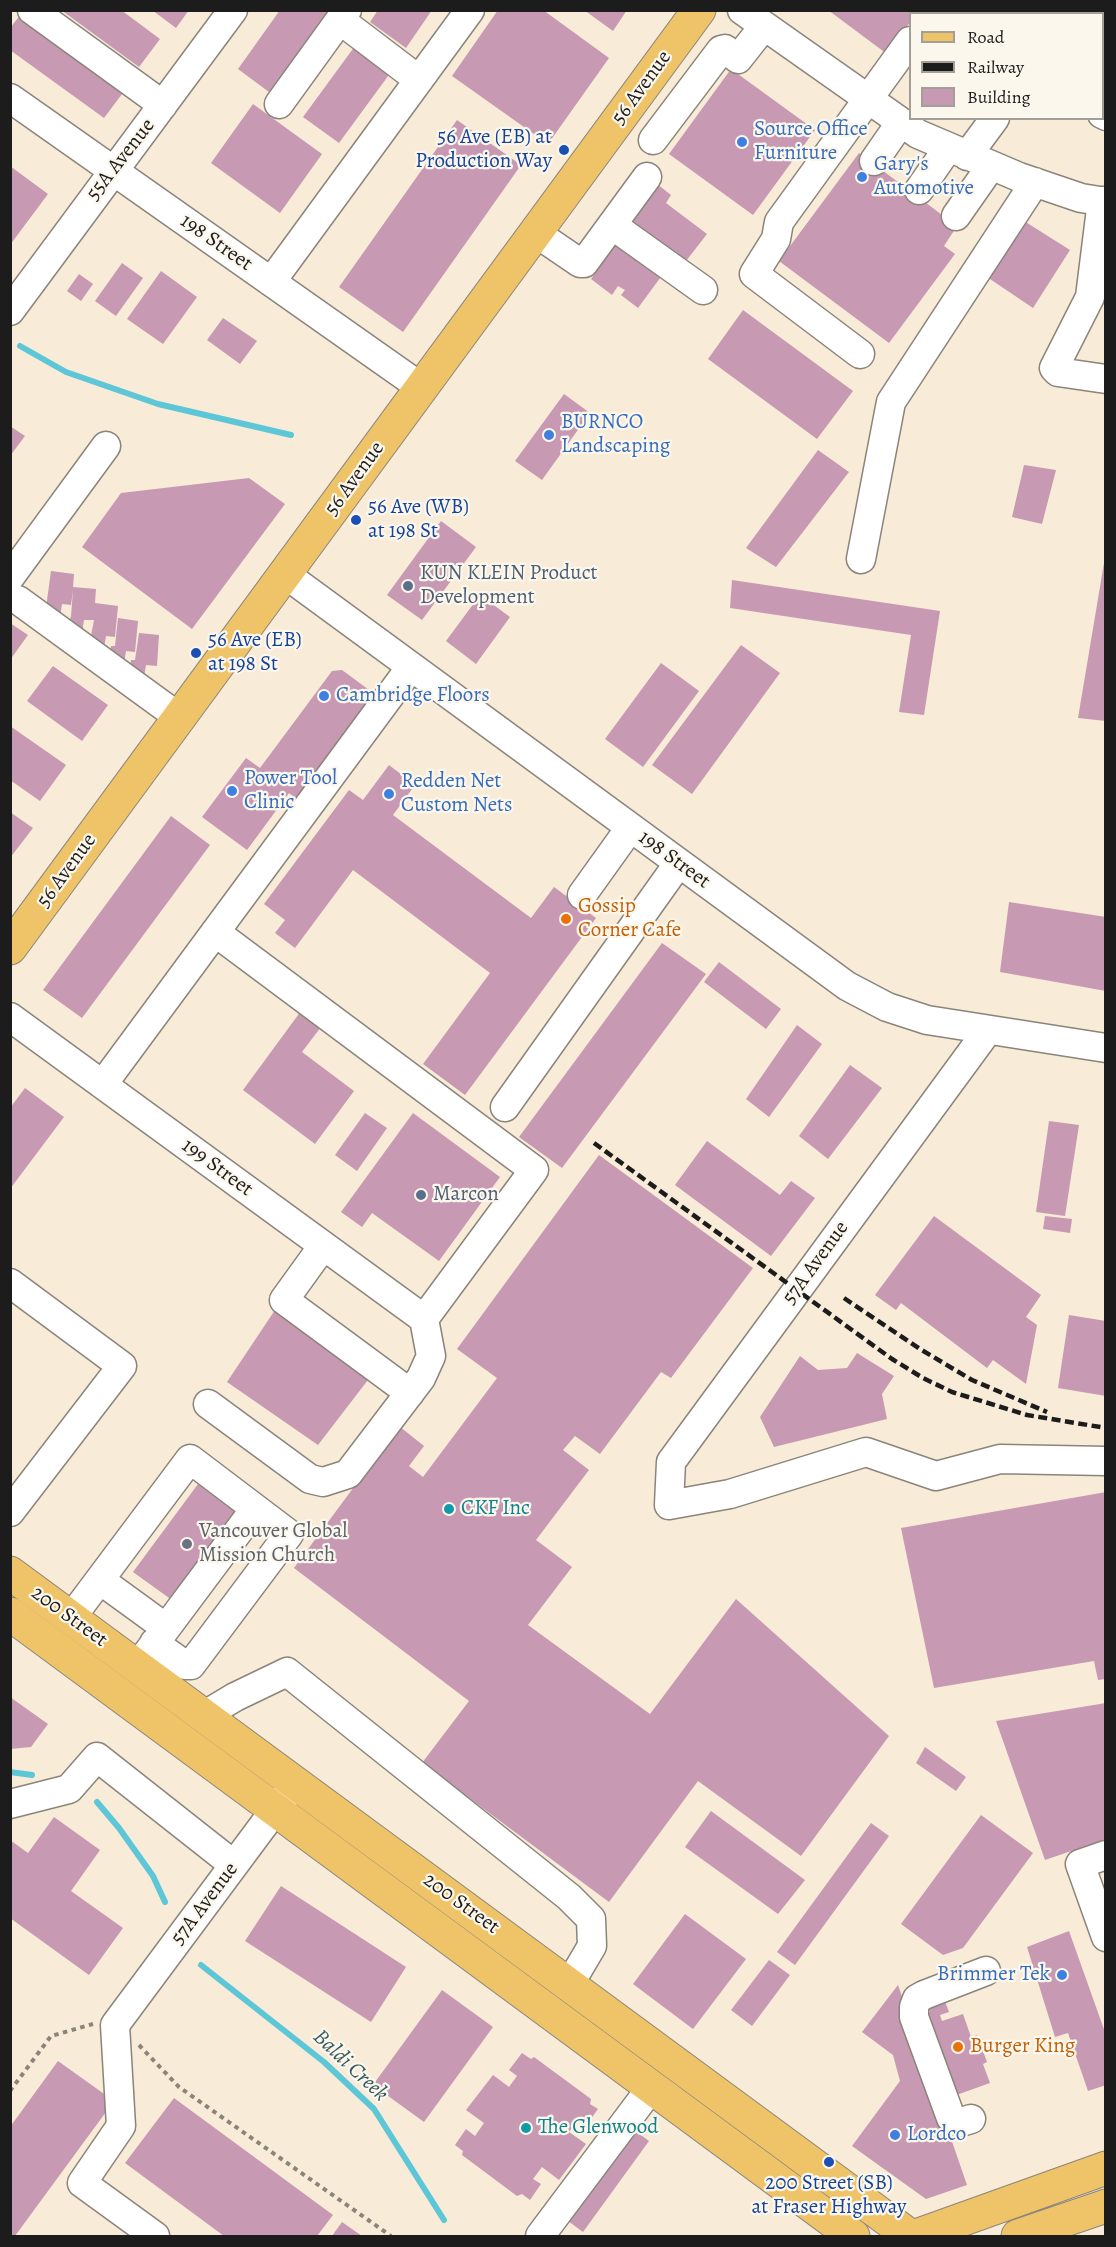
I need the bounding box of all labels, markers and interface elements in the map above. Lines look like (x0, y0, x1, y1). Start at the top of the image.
legend (909, 12, 1104, 120)
text: Road (967, 25, 1004, 49)
street label: 56 Avenue (607, 46, 677, 130)
text: Railway (967, 55, 1024, 79)
text: Building (967, 85, 1031, 109)
street label: 55A Avenue (81, 114, 161, 206)
place label: Source Office Furniture (754, 117, 868, 167)
place label: 56 Ave (EB) at Production Way (415, 125, 552, 175)
marker: Source Office Furniture (735, 135, 749, 149)
marker: 56 Ave (EB) at Production Way (557, 143, 571, 157)
place label: Gary's Automotive (874, 152, 974, 202)
marker: Gary's Automotive (855, 170, 869, 184)
street label: 198 Street (175, 209, 257, 277)
place label: BURNCO Landscaping (561, 410, 670, 460)
marker: BURNCO Landscaping (542, 428, 556, 442)
street label: 56 Avenue (320, 437, 390, 521)
place label: 56 Ave (WB) at 198 St (368, 495, 469, 545)
marker: 56 Ave (WB) at 198 St (349, 513, 363, 527)
place label: KUN KLEIN Product Development (420, 561, 598, 611)
marker: KUN KLEIN Product Development (401, 579, 415, 593)
place label: 56 Ave (EB) at 198 St (208, 628, 302, 678)
marker: 56 Ave (EB) at 198 St (189, 646, 203, 660)
place label: Cambridge Floors (336, 683, 490, 709)
marker: Cambridge Floors (317, 689, 331, 703)
place label: Power Tool Clinic (244, 766, 337, 816)
place label: Redden Net Custom Nets (401, 769, 512, 819)
marker: Power Tool Clinic (225, 784, 239, 798)
marker: Redden Net Custom Nets (382, 787, 396, 801)
street label: 198 Street (633, 825, 715, 895)
street label: 56 Avenue (32, 829, 102, 913)
place label: Gossip Corner Cafe (578, 894, 681, 944)
marker: Gossip Corner Cafe (559, 912, 573, 926)
street label: 199 Street (176, 1134, 258, 1202)
place label: Marcon (433, 1182, 499, 1208)
marker: Marcon (414, 1188, 428, 1202)
street label: 57A Avenue (777, 1216, 855, 1310)
place label: CKF Inc (461, 1496, 530, 1522)
marker: CKF Inc (442, 1502, 456, 1516)
place label: Vancouver Global Mission Church (199, 1519, 347, 1569)
marker: Vancouver Global Mission Church (180, 1537, 194, 1551)
street label: 200 Street (26, 1581, 112, 1653)
street label: 57A Avenue (166, 1858, 244, 1950)
street label: 200 Street (418, 1868, 504, 1940)
place label: Brimmer Tek (937, 1962, 1050, 1988)
marker: Brimmer Tek (1055, 1968, 1069, 1982)
water label: Baldi Creek (307, 2024, 393, 2108)
place label: Burger King (970, 2034, 1075, 2060)
marker: Burger King (951, 2040, 965, 2054)
place label: The Glenwood (538, 2115, 658, 2141)
marker: The Glenwood (519, 2121, 533, 2135)
place label: Lordco (907, 2122, 966, 2148)
marker: Lordco (888, 2128, 902, 2142)
marker: 200 Street (SB) at Fraser Highway (822, 2155, 836, 2169)
place label: 200 Street (SB) at Fraser Highway (752, 2171, 906, 2221)

